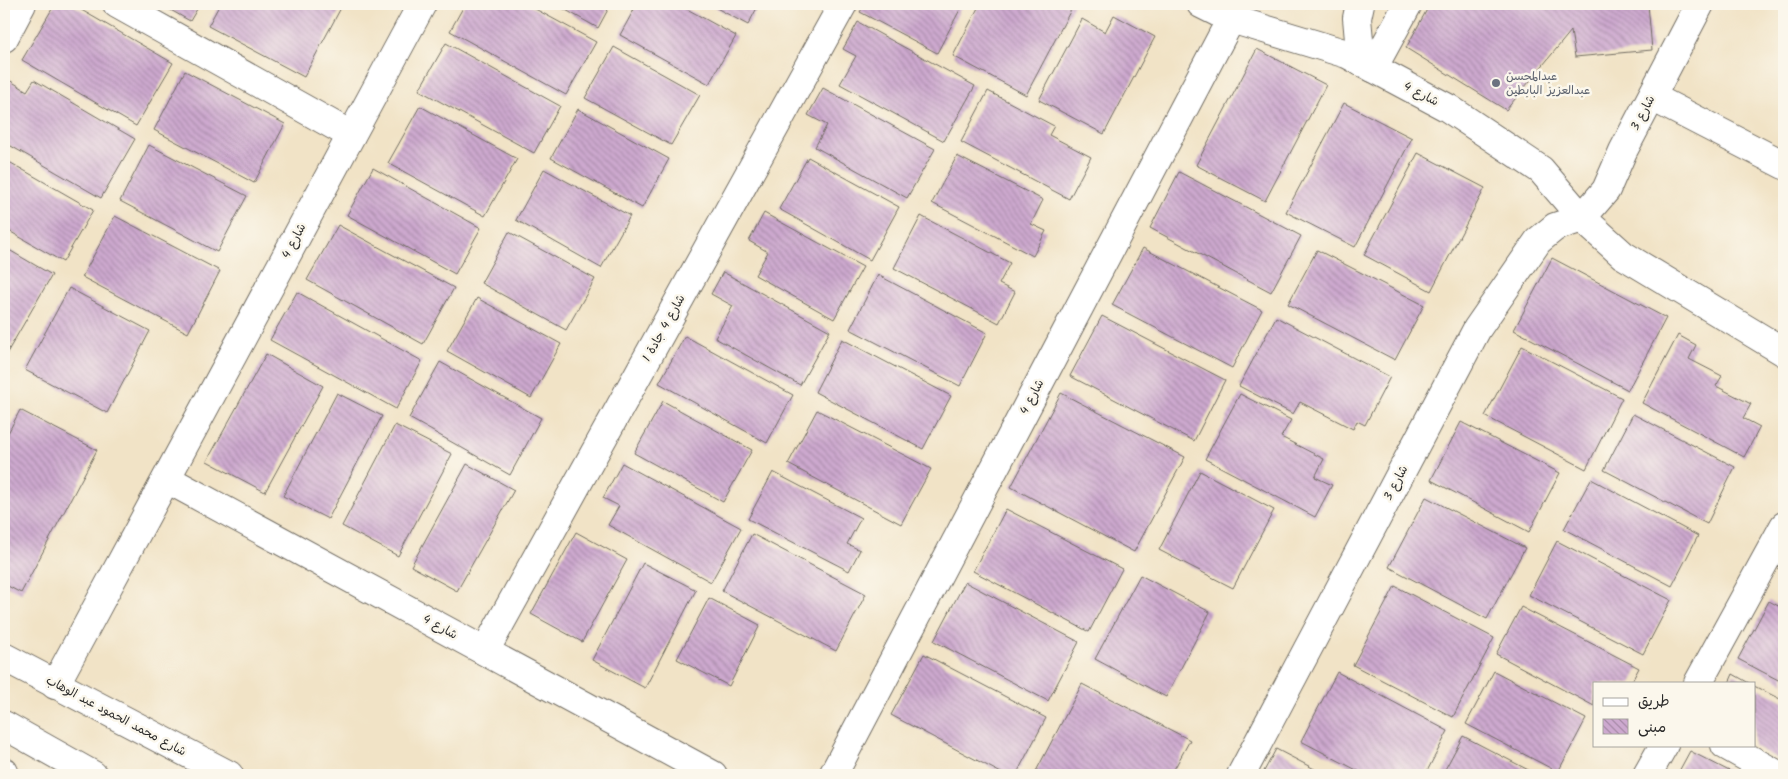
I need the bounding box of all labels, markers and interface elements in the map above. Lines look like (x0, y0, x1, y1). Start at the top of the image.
place label: عبدالمحسن عبدالعزيز البابطين (1506, 67, 1590, 100)
street label: شارع 4 (1400, 77, 1442, 111)
marker: عبدالمحسن عبدالعزيز البابطين (1490, 77, 1502, 89)
street label: شارع 3 (1626, 92, 1660, 134)
street label: شارع 4 (277, 220, 311, 262)
street label: شارع 4 جادة 1 (638, 291, 690, 365)
street label: شارع 4 (1015, 376, 1049, 418)
street label: شارع 3 (1379, 462, 1413, 504)
street label: شارع 4 (419, 610, 461, 644)
street label: شارع محمد الحمود عبد الوهاب (43, 671, 189, 761)
legend (1593, 682, 1756, 746)
text: طريق (1638, 690, 1670, 714)
text: مبنى (1638, 716, 1666, 740)

